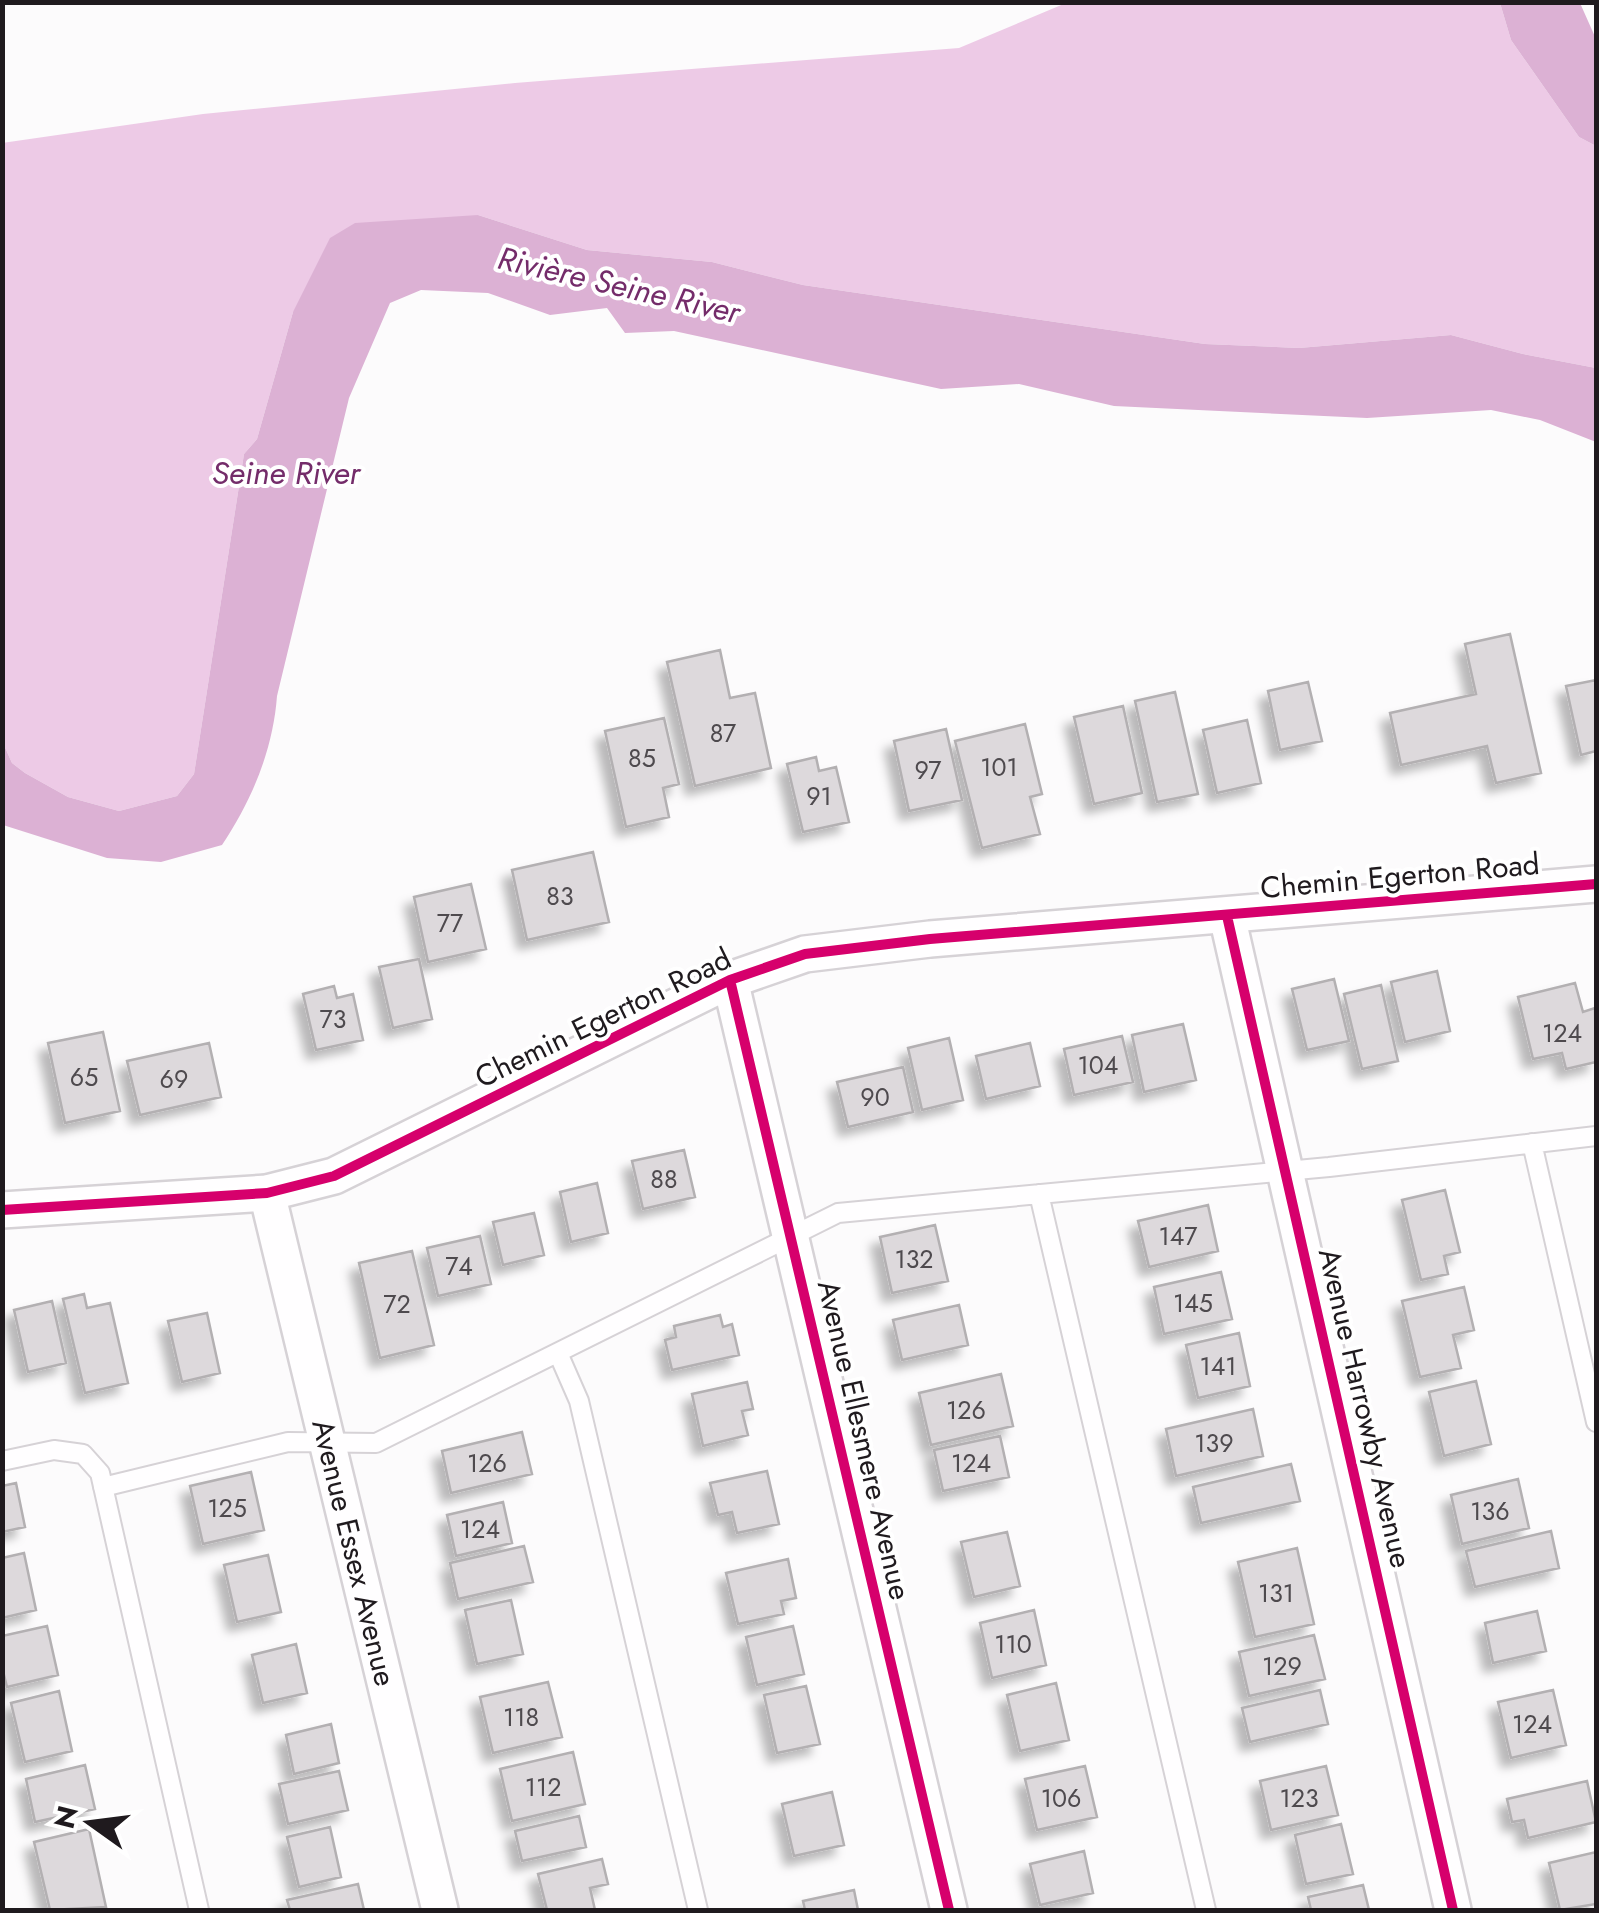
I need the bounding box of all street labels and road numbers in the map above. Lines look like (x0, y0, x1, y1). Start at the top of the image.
street label: Chemin Egerton Road (1259, 842, 1541, 909)
street label: Chemin Egerton Road (467, 937, 738, 1098)
street label: Avenue Harrowby Avenue (1308, 1244, 1423, 1572)
street label: Avenue Ellesmere Avenue (807, 1276, 922, 1604)
street label: Avenue Essex Avenue (301, 1415, 407, 1690)

